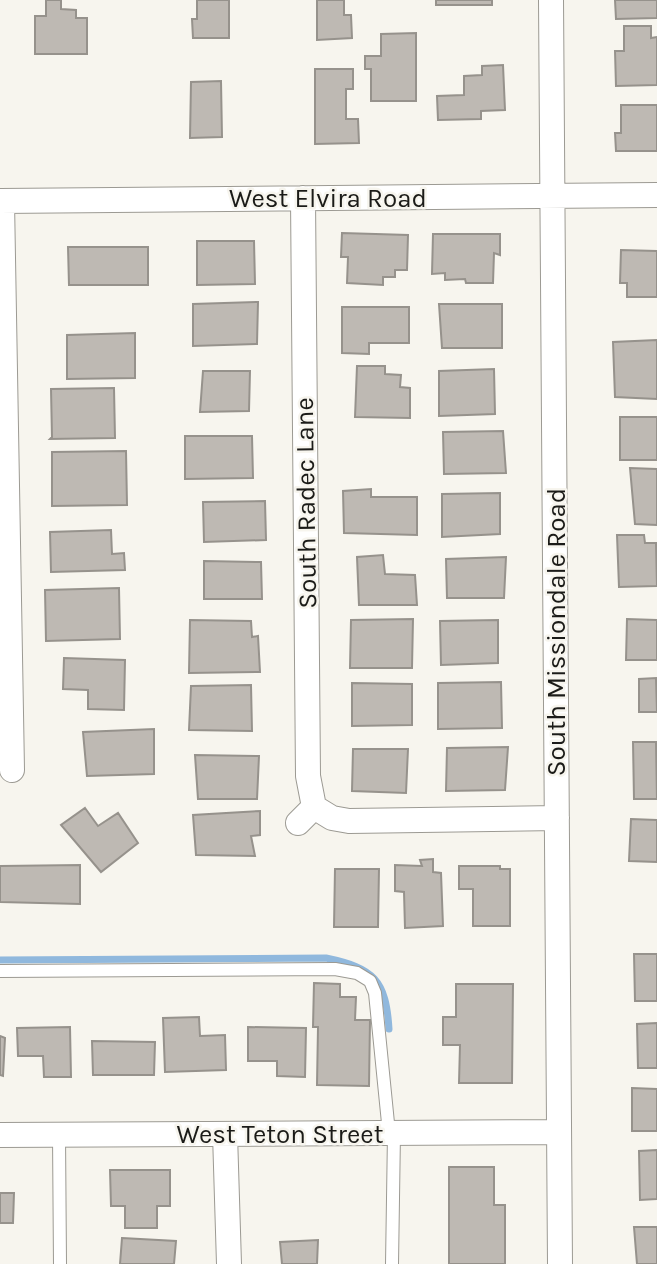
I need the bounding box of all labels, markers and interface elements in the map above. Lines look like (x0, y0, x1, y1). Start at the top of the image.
street label: West Elvira Road (229, 183, 427, 214)
street label: South Radec Lane (289, 397, 323, 609)
street label: South Missiondale Road (541, 488, 572, 776)
street label: West Teton Street (176, 1119, 384, 1150)

